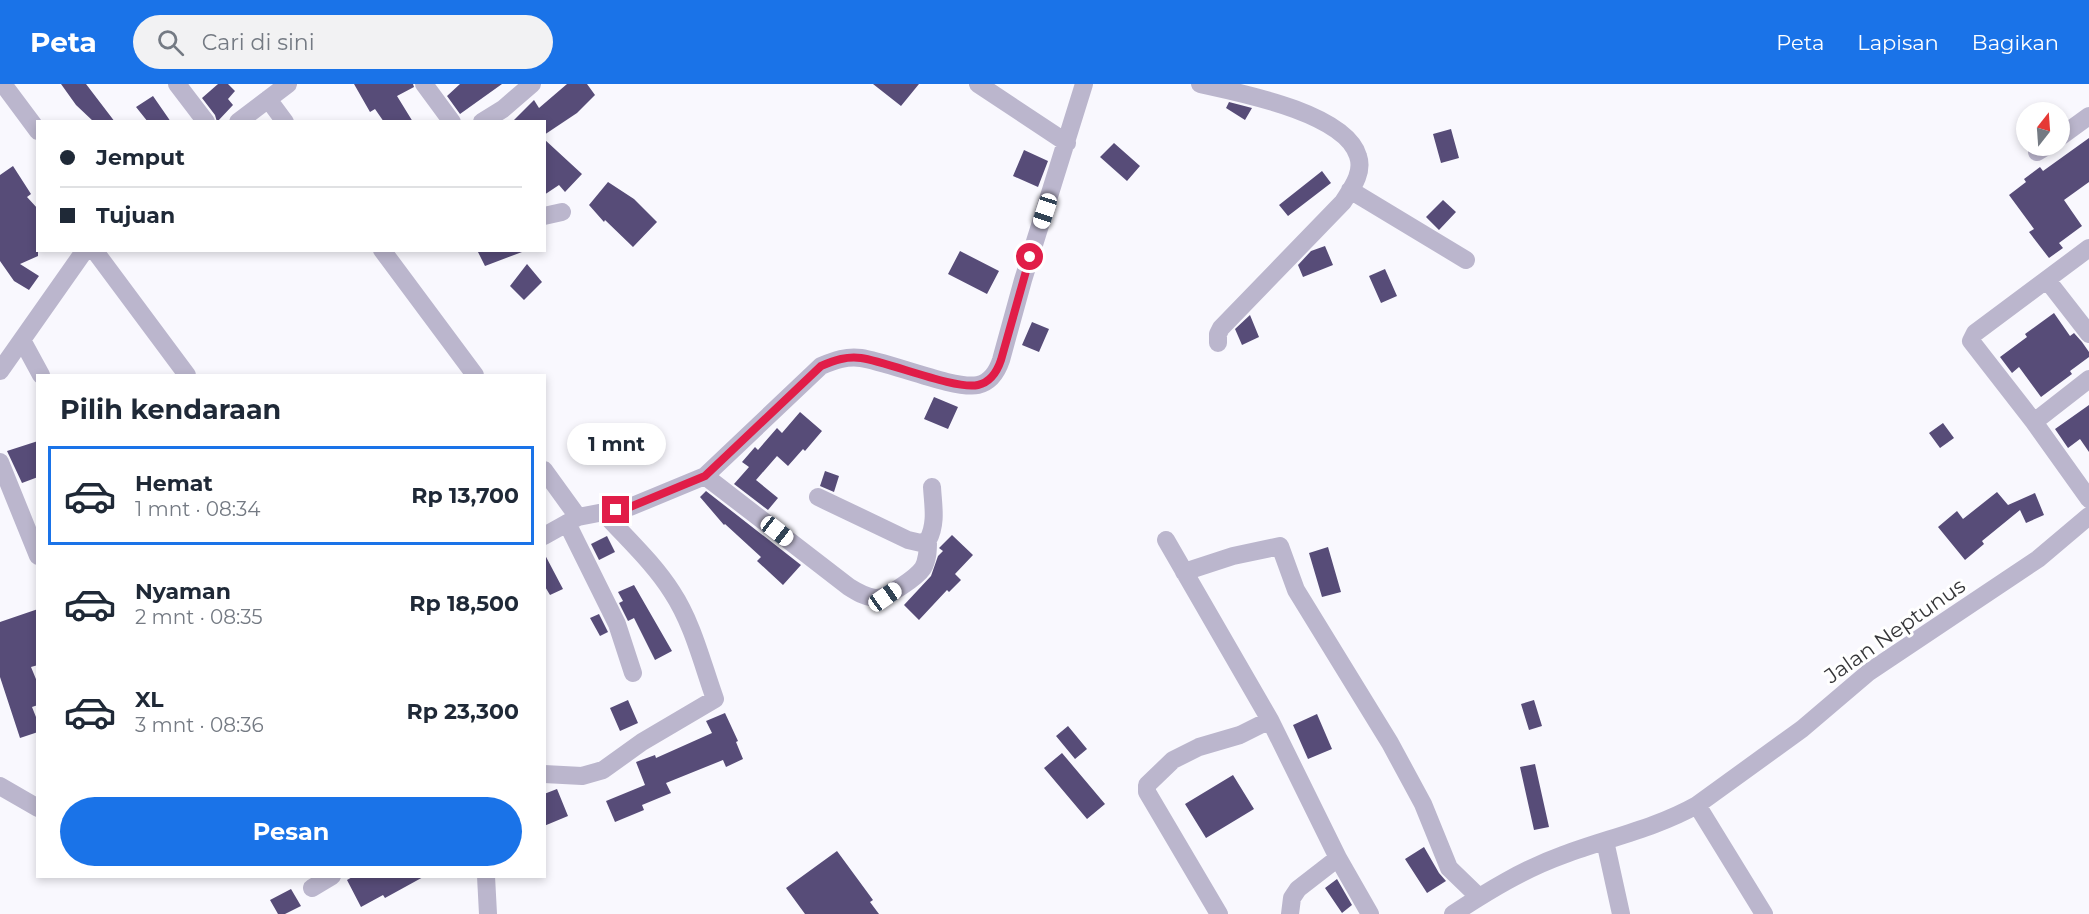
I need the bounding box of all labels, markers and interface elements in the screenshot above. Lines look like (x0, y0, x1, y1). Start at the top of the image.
search box (133, 15, 553, 69)
text: Peta (30, 25, 97, 59)
icon: search (154, 26, 187, 59)
text: Cari di sini (202, 29, 315, 56)
text: Peta (1776, 30, 1824, 55)
text: Lapisan (1857, 30, 1939, 55)
text: Bagikan (1972, 30, 2059, 55)
north arrow (2016, 102, 2070, 156)
map controls (2016, 102, 2070, 156)
text: Jemput (96, 144, 185, 171)
car (1031, 191, 1059, 231)
text: Tujuan (96, 202, 175, 229)
route start (1016, 243, 1043, 270)
text: Pilih kendaraan (60, 393, 281, 426)
callout: 1 mnt (566, 423, 666, 465)
text: 1 mnt (588, 432, 645, 456)
icon: car (63, 469, 117, 523)
text: Hemat (135, 470, 213, 497)
text: Rp 13,700 (411, 482, 519, 509)
route end (602, 496, 629, 523)
text: 1 mnt · 08:34 (135, 497, 261, 521)
car (757, 513, 797, 549)
street label: Jalan Neptunus (1819, 573, 1970, 689)
icon: car (63, 577, 117, 631)
text: Nyaman (135, 578, 231, 605)
car (865, 579, 905, 615)
text: Rp 18,500 (409, 590, 519, 617)
text: 2 mnt · 08:35 (135, 605, 263, 629)
icon: car (63, 685, 117, 739)
text: XL (135, 686, 164, 713)
text: Rp 23,300 (407, 698, 519, 725)
text: 3 mnt · 08:36 (135, 713, 264, 737)
button: Pesan (60, 797, 522, 866)

